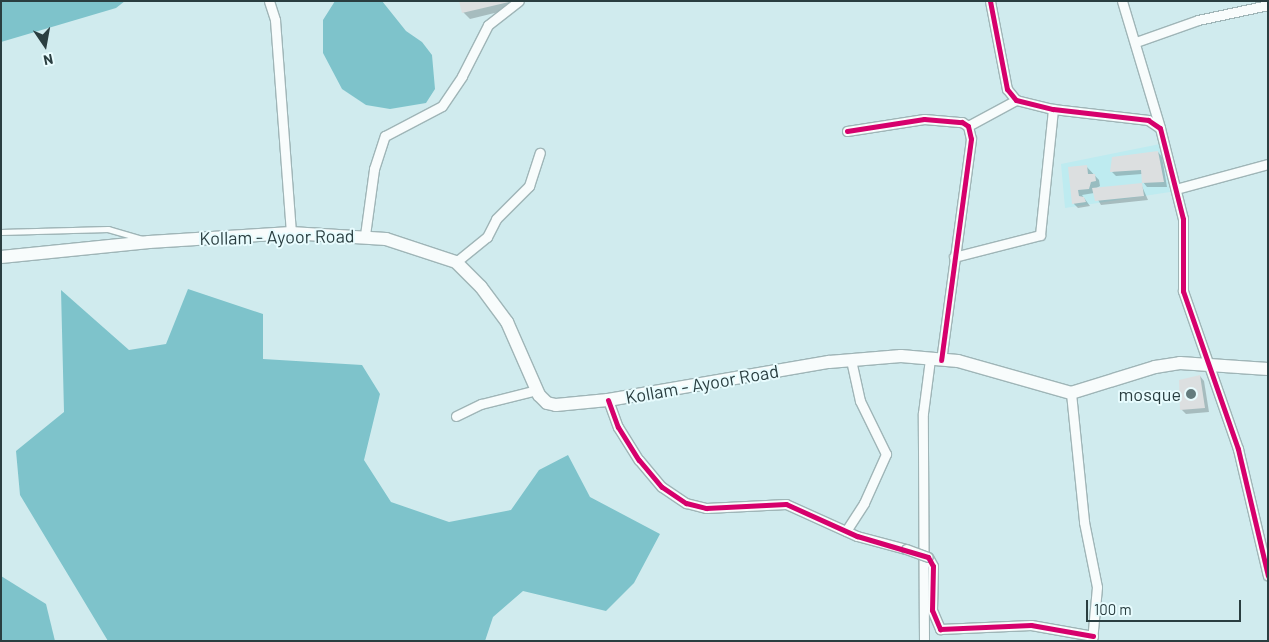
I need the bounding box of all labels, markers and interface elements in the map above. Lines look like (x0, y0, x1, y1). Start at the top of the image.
north arrow (20, 20, 70, 70)
text: N (42, 51, 55, 69)
street label: Kollam - Ayoor Road (199, 225, 355, 249)
street label: Kollam - Ayoor Road (624, 360, 780, 408)
place label: mosque (1119, 383, 1181, 405)
marker: mosque (1185, 388, 1197, 400)
scale bar (1089, 590, 1244, 622)
text: 100 m (1094, 600, 1132, 618)

